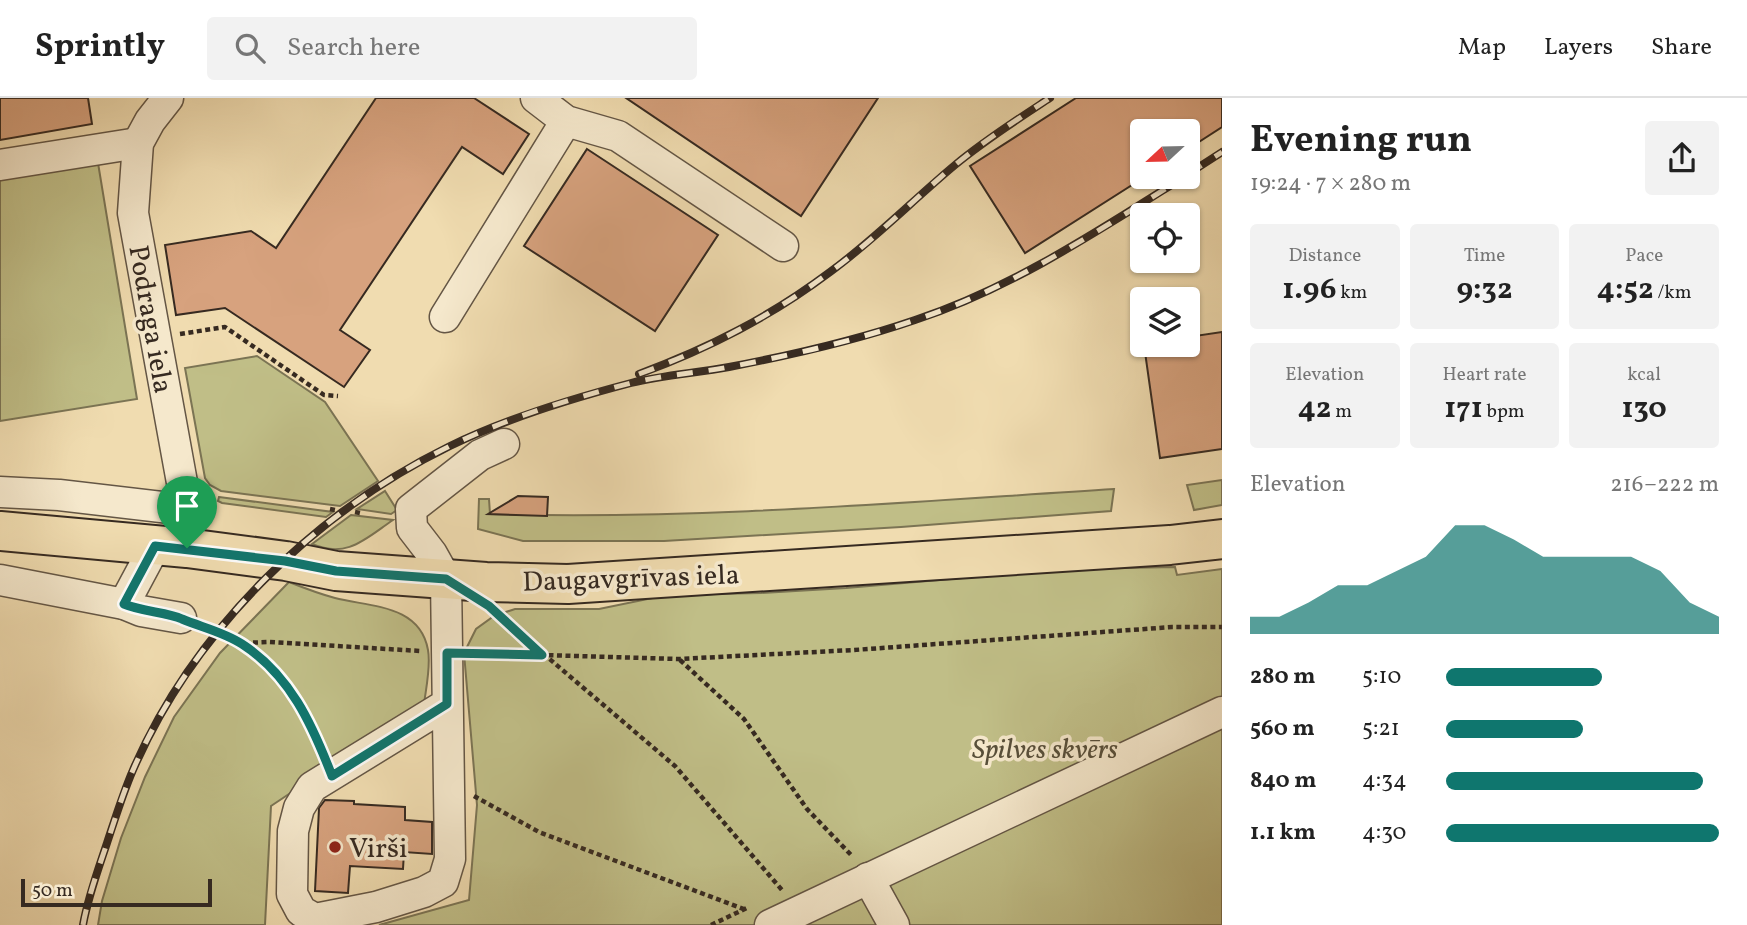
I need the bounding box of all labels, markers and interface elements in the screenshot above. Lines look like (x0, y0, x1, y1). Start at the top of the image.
search box (207, 17, 697, 80)
text: Sprintly (35, 25, 165, 71)
icon: search (231, 29, 269, 67)
text: Search here (287, 30, 420, 66)
text: Map (1458, 31, 1506, 65)
text: Layers (1544, 31, 1613, 65)
text: Share (1651, 31, 1712, 65)
text: Evening run (1250, 115, 1472, 168)
north arrow (1130, 119, 1200, 189)
map controls (1130, 119, 1200, 357)
button: share (1645, 121, 1719, 195)
text: 19:24 · 7 × 280 m (1250, 168, 1411, 200)
button: locate (1130, 203, 1200, 273)
street label: Podraga iela (117, 242, 182, 397)
text: Distance (1288, 243, 1361, 269)
text: Time (1464, 243, 1505, 269)
text: Pace (1625, 243, 1663, 269)
text: 1.96 (1282, 269, 1336, 311)
text: 9:32 (1457, 269, 1512, 311)
text: 4:52 (1597, 269, 1654, 311)
text: km (1336, 280, 1367, 306)
text: /km (1654, 280, 1691, 306)
button: layers (1130, 287, 1200, 357)
text: Elevation (1285, 362, 1364, 388)
text: Heart rate (1443, 362, 1526, 388)
text: kcal (1627, 362, 1661, 388)
text: 42 (1298, 388, 1331, 430)
text: 171 (1444, 388, 1483, 430)
text: 130 (1621, 388, 1667, 430)
text: m (1331, 399, 1352, 425)
text: bpm (1483, 399, 1525, 425)
text: Elevation (1250, 469, 1346, 501)
text: 216–222 m (1610, 469, 1719, 501)
pin (157, 476, 217, 548)
icon: arrive (168, 487, 206, 525)
street label: Daugavgrīvas iela (522, 556, 740, 603)
text: 280 m (1250, 661, 1316, 693)
text: 5:10 (1362, 661, 1401, 693)
text: 560 m (1250, 713, 1315, 745)
text: 5:21 (1362, 713, 1400, 745)
park label: Spilves skvērs (972, 731, 1118, 770)
text: 840 m (1250, 765, 1316, 797)
text: 4:34 (1362, 765, 1407, 797)
text: 1.1 km (1250, 817, 1316, 849)
text: 4:30 (1362, 817, 1406, 849)
place label: Virši (349, 830, 407, 869)
marker: Virši (327, 839, 343, 855)
scale bar (21, 876, 212, 908)
text: 50 m (32, 878, 73, 904)

